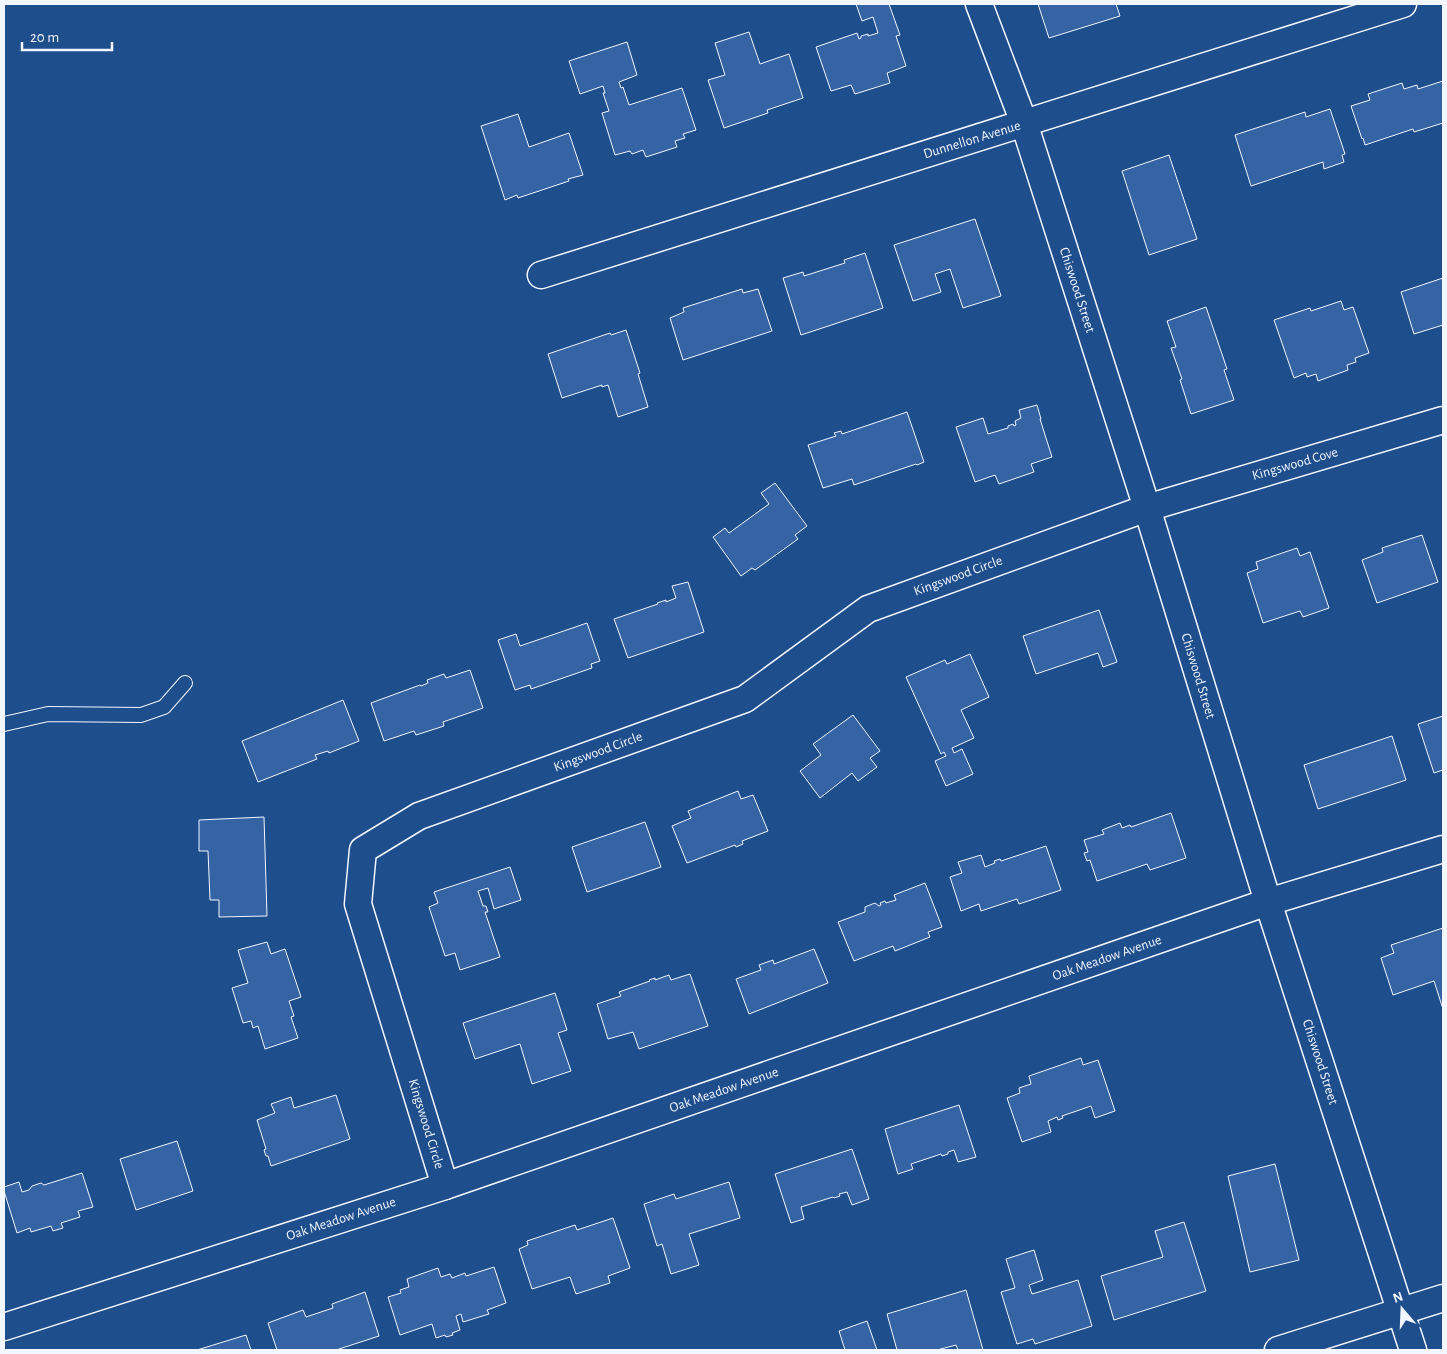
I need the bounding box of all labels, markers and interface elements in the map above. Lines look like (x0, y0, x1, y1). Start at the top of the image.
scale bar (22, 20, 112, 52)
text: 20 m (30, 30, 59, 45)
street label: Dunnellon Avenue (922, 119, 1022, 161)
street label: Chiswood Street (1057, 246, 1098, 335)
street label: Kingswood Cove (1250, 445, 1340, 483)
street label: Kingswood Circle (912, 553, 1004, 599)
street label: Chiswood Street (1178, 632, 1218, 721)
street label: Kingswood Circle (552, 729, 644, 775)
street label: Oak Meadow Avenue (1051, 933, 1163, 983)
street label: Chiswood Street (1300, 1018, 1341, 1107)
street label: Oak Meadow Avenue (668, 1065, 780, 1115)
street label: Kingswood Circle (406, 1077, 446, 1171)
street label: Oak Meadow Avenue (285, 1195, 397, 1243)
north arrow (1377, 1284, 1427, 1334)
text: N (1391, 1289, 1405, 1306)

